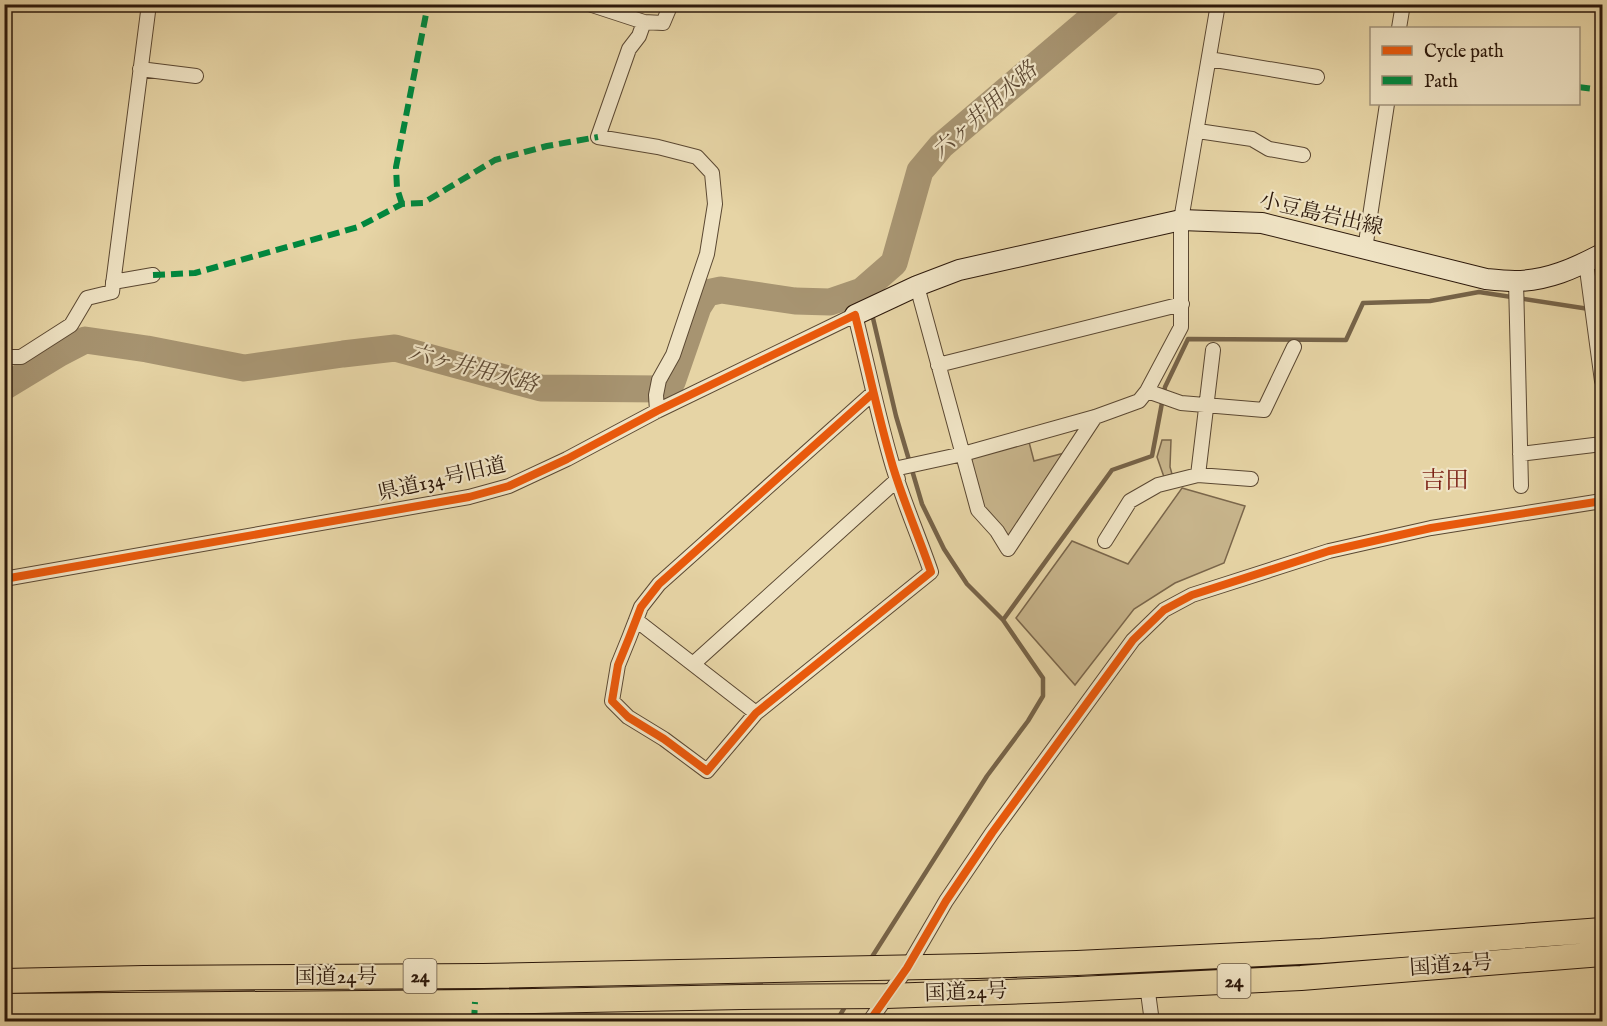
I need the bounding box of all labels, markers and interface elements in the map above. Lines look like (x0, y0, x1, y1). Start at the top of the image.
legend (1370, 27, 1580, 105)
text: Cycle path (1424, 41, 1504, 64)
water label: 六ヶ井用水路 (927, 55, 1045, 166)
text: Path (1424, 71, 1458, 94)
street label: 小豆島岩出線 (1257, 188, 1385, 242)
water label: 六ヶ井用水路 (406, 338, 542, 400)
street label: 県道134号旧道 (375, 452, 509, 508)
district label: 吉田 (1421, 466, 1469, 497)
street label: 国道24号 (1409, 950, 1493, 982)
road number: 24 (404, 959, 436, 993)
street label: 国道24号 (294, 964, 378, 991)
road number: 24 (1218, 964, 1250, 998)
street label: 国道24号 (924, 978, 1008, 1008)

